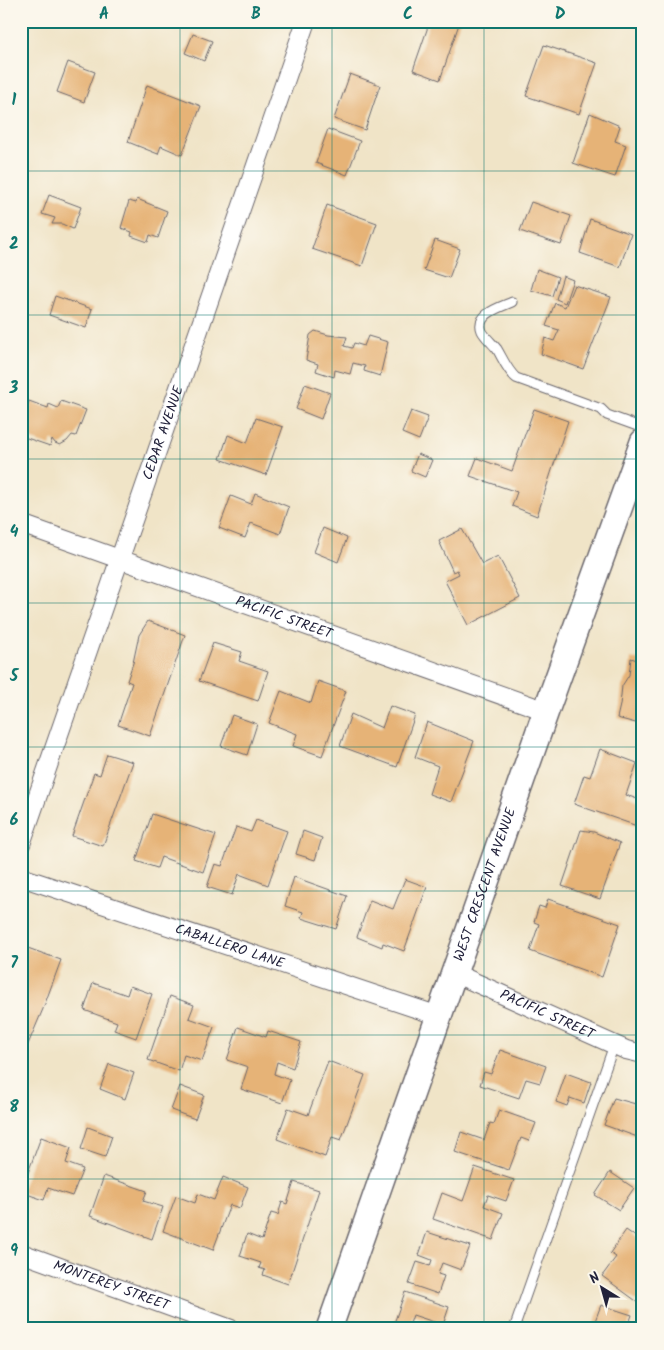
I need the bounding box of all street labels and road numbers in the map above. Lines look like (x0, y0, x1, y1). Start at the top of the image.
street label: CEDAR AVENUE (137, 382, 190, 483)
street label: PACIFIC STREET (232, 590, 337, 646)
street label: WEST CRESCENT AVENUE (448, 804, 522, 964)
street label: CABALLERO LANE (172, 918, 288, 975)
street label: PACIFIC STREET (496, 984, 599, 1046)
street label: MONTEREY STREET (50, 1255, 174, 1317)

